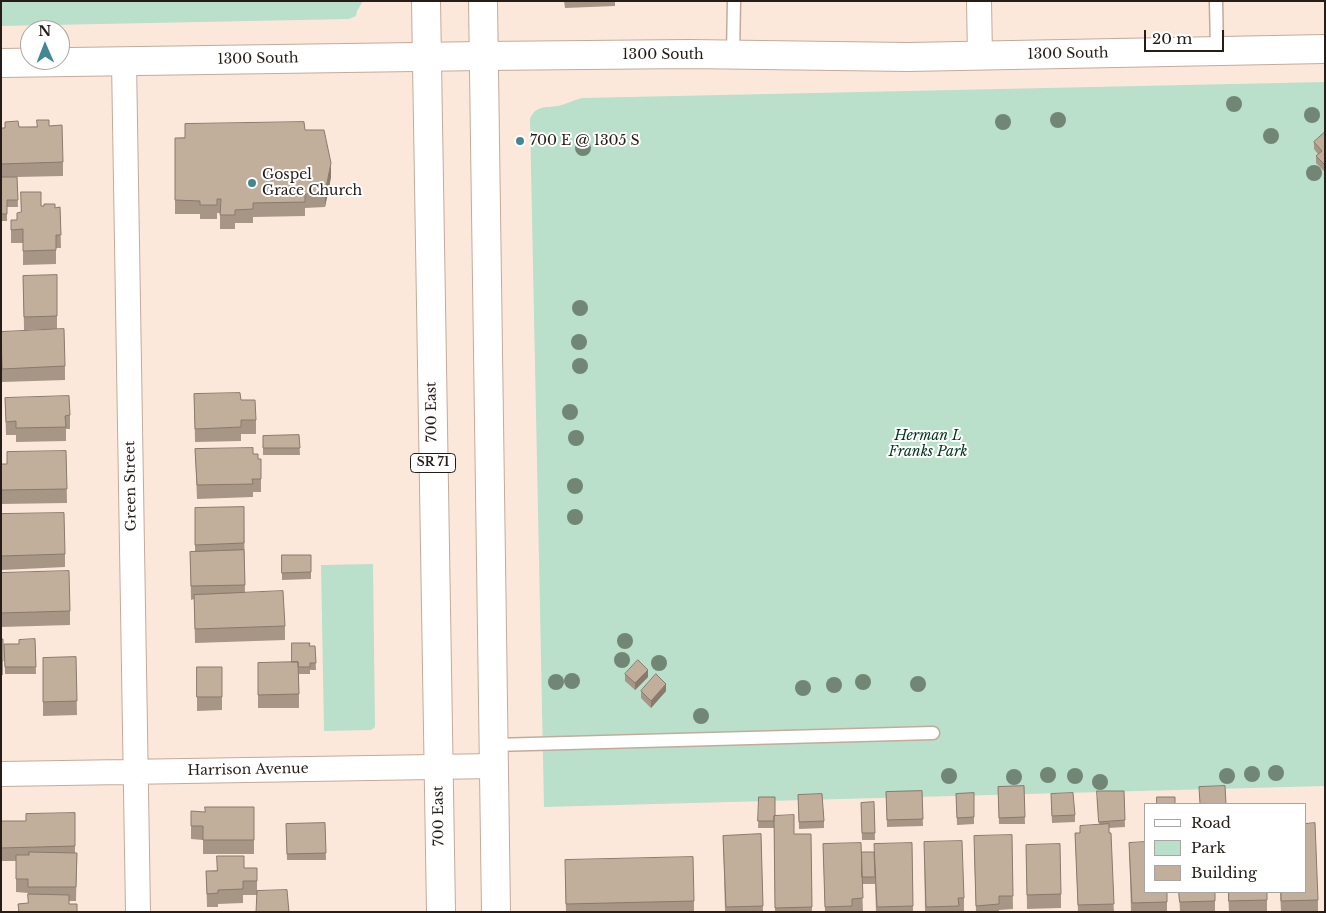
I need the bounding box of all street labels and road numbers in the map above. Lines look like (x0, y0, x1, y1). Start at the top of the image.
street label: 1300 South (1027, 45, 1109, 63)
street label: 1300 South (622, 47, 704, 63)
street label: 1300 South (217, 50, 299, 68)
street label: 700 East (423, 382, 441, 442)
street label: Green Street (122, 441, 140, 531)
road number: SR 71 (410, 453, 456, 472)
street label: Harrison Avenue (187, 761, 309, 779)
street label: 700 East (430, 786, 448, 846)

